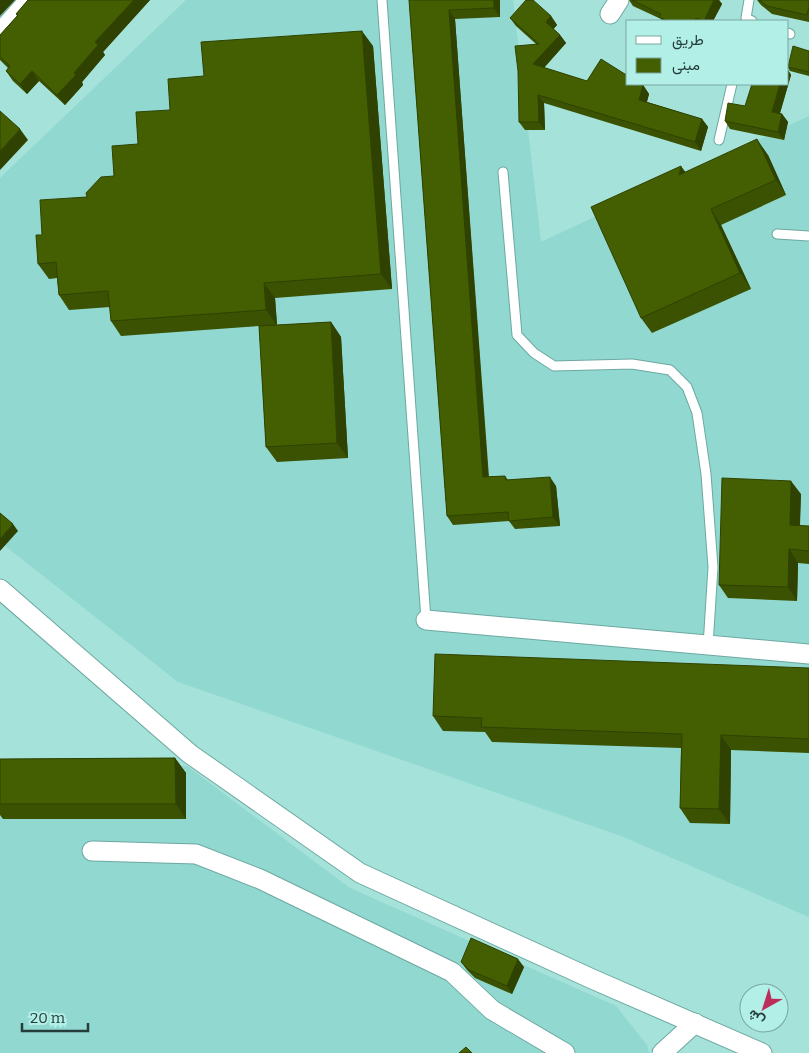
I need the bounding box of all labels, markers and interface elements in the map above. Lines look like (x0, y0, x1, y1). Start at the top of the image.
legend (626, 20, 789, 85)
text: طريق (672, 31, 704, 50)
text: مبنى (672, 56, 700, 75)
north arrow (739, 983, 789, 1033)
scale bar (22, 1000, 89, 1032)
text: ش (744, 1006, 768, 1030)
text: 20 m (30, 1009, 66, 1027)

